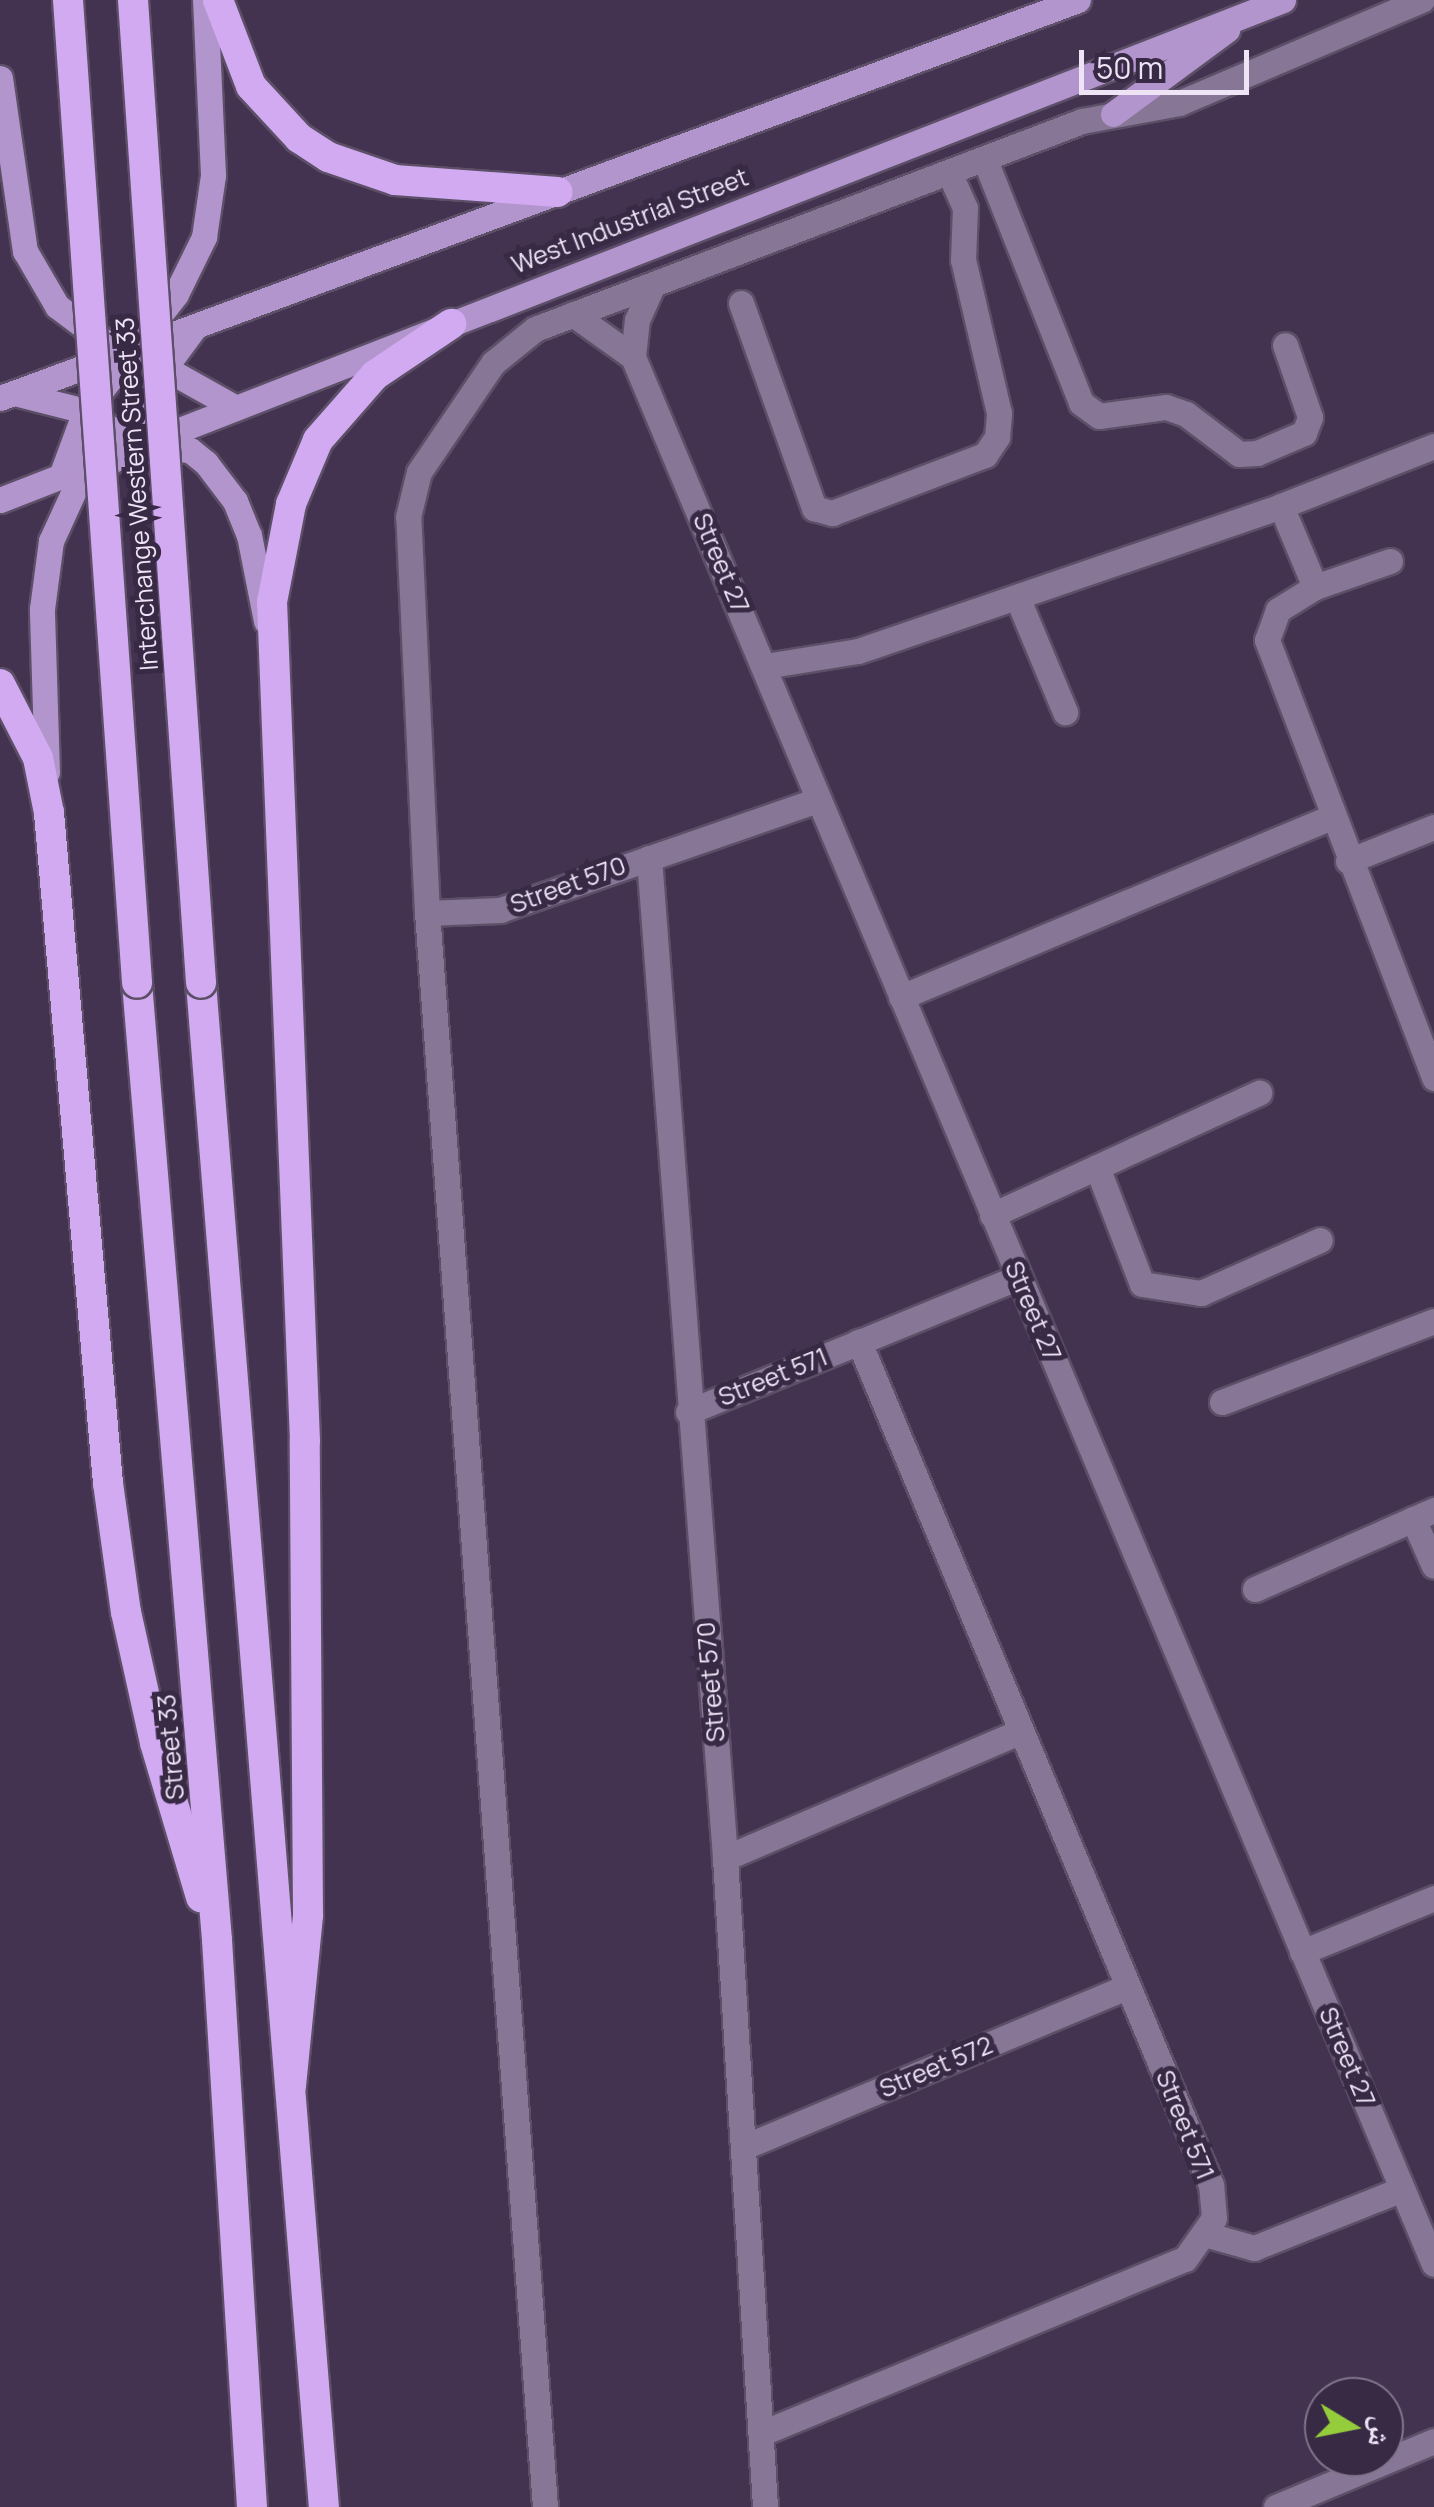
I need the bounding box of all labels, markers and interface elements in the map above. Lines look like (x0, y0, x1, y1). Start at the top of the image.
scale bar (1084, 30, 1254, 92)
text: 50 m (1096, 47, 1163, 88)
street label: West Industrial Street (507, 162, 753, 280)
street label: Interchange Western Street 33 (110, 316, 164, 672)
street label: Street 27 (687, 509, 755, 617)
street label: Street 570 (506, 850, 630, 920)
street label: Street 27 (999, 1257, 1067, 1365)
street label: Street 571 (714, 1342, 832, 1412)
street label: Street 570 (691, 1621, 731, 1743)
street label: Street 33 (151, 1693, 191, 1801)
street label: Street 27 (1313, 2003, 1381, 2111)
street label: Street 572 (875, 2030, 997, 2104)
street label: Street 571 (1150, 2066, 1220, 2184)
north arrow (1304, 2377, 1404, 2477)
text: ش (1360, 2414, 1403, 2450)

